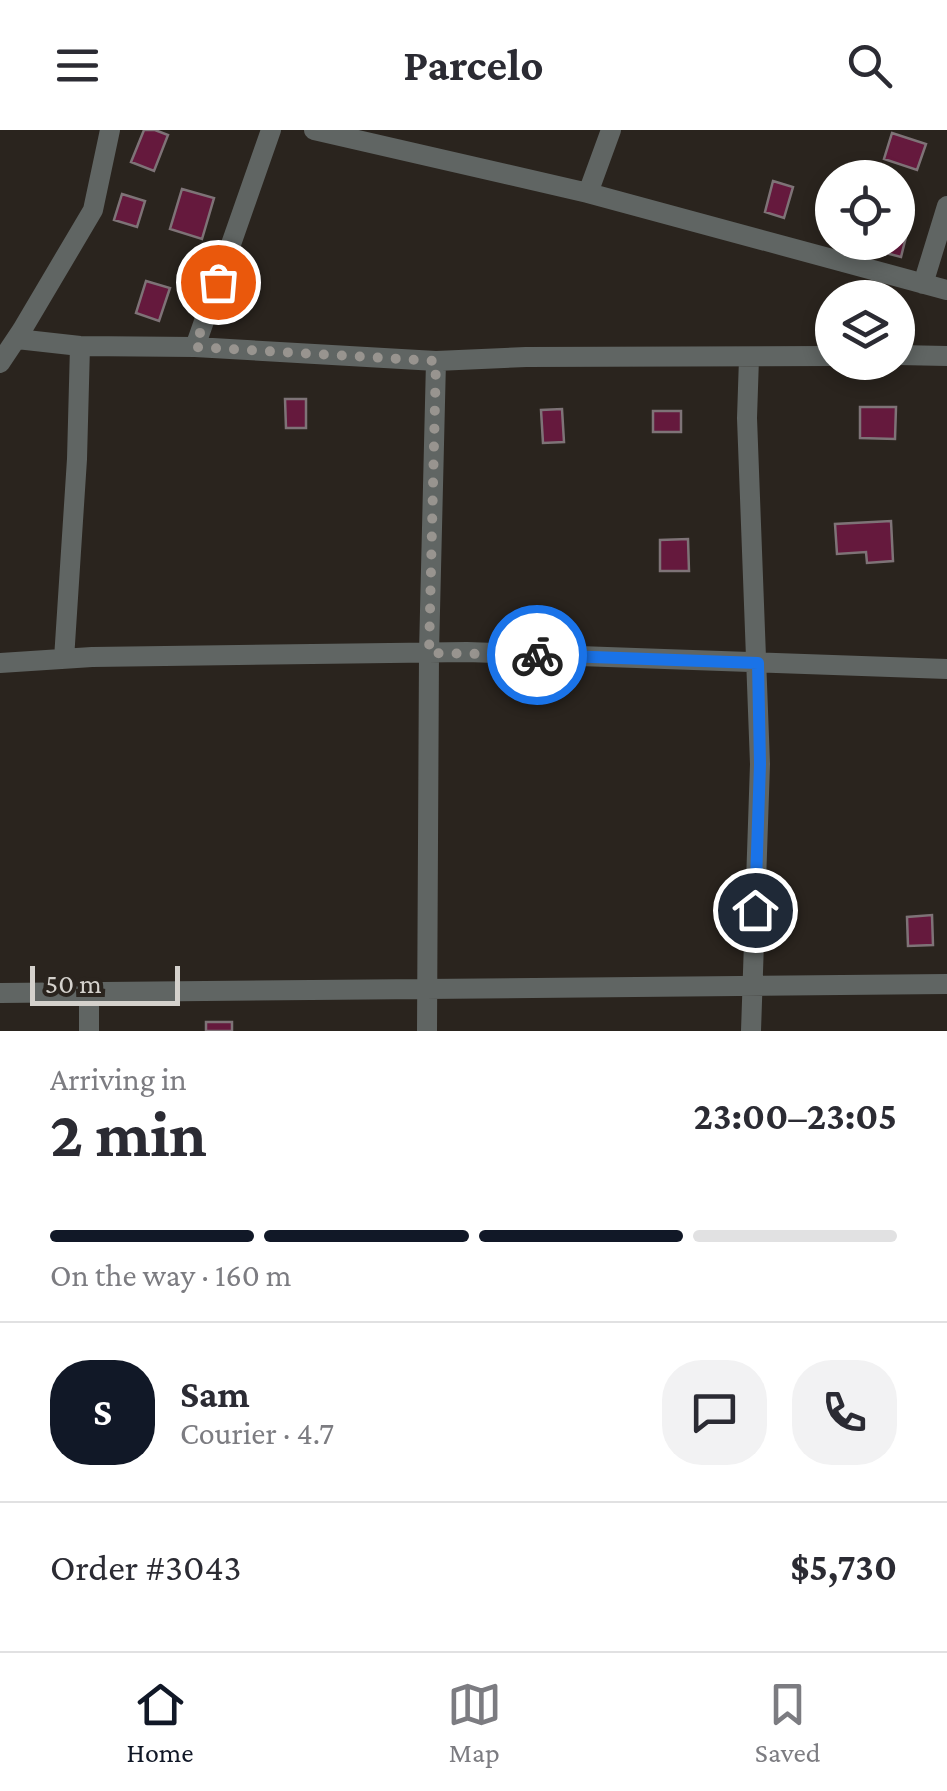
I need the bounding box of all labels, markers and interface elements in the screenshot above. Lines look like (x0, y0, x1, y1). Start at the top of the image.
icon: menu (50, 38, 105, 93)
icon: search (842, 38, 897, 93)
text: Parcelo (403, 40, 544, 90)
map controls (815, 160, 915, 380)
button: locate (815, 160, 915, 260)
pin (176, 240, 261, 325)
icon: bag (191, 255, 246, 310)
button: layers (815, 280, 915, 380)
courier (487, 605, 587, 705)
icon: bike (510, 628, 565, 683)
pin (713, 868, 798, 953)
icon: home (728, 883, 783, 938)
scale bar (30, 961, 180, 1006)
text: 50 m (45, 968, 102, 999)
text: Arriving in (50, 1061, 187, 1097)
text: 23:00–23:05 (694, 1095, 897, 1137)
text: 2 min (50, 1098, 207, 1170)
text: On the way · 160 m (50, 1257, 292, 1293)
button: chat (662, 1360, 767, 1465)
button: phone (792, 1360, 897, 1465)
text: Sam (180, 1373, 250, 1415)
text: S (93, 1391, 112, 1433)
text: Courier · 4.7 (180, 1415, 334, 1451)
text: Order #3043 (50, 1546, 242, 1588)
text: $5,730 (790, 1546, 897, 1588)
tab: Home (127, 1677, 194, 1768)
tab: Map (447, 1677, 502, 1768)
tab: Saved (755, 1677, 820, 1768)

